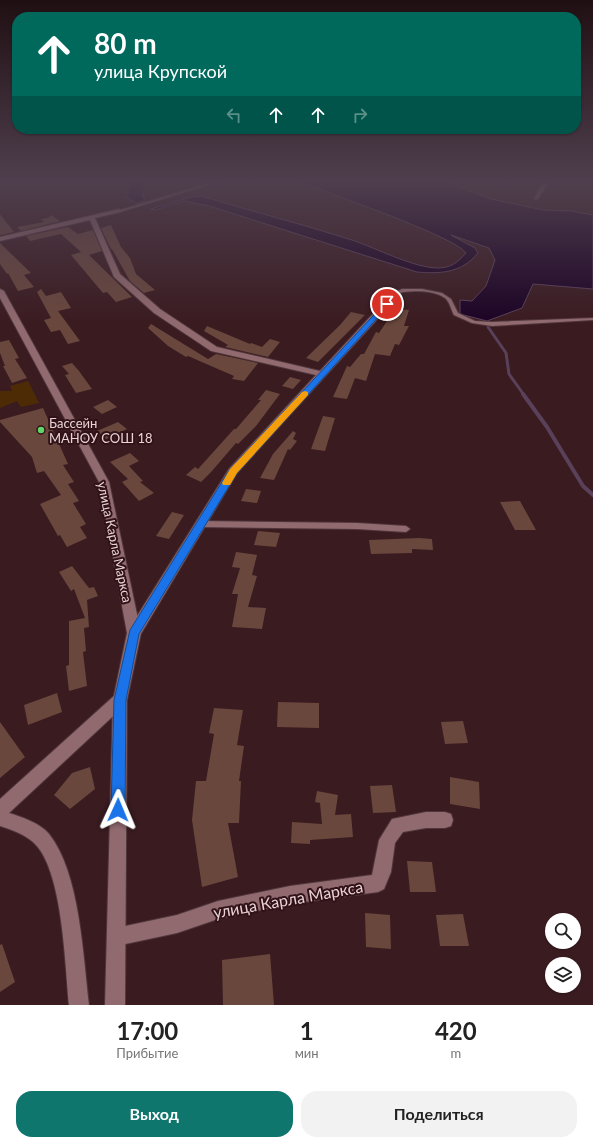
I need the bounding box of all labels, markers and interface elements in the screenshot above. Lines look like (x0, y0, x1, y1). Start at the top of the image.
text: 80 m (94, 26, 157, 60)
icon: ahead (28, 28, 80, 80)
text: улица Крупской (94, 60, 227, 82)
icon: left (223, 104, 245, 126)
icon: ahead (265, 104, 287, 126)
icon: ahead (307, 104, 329, 126)
icon: right (349, 104, 371, 126)
pin (370, 287, 404, 321)
icon: arrive (376, 293, 398, 315)
place label: Бассейн МАНОУ СОШ 18 (49, 415, 153, 446)
marker: Бассейн МАНОУ СОШ 18 (36, 425, 46, 435)
street label: улица Карла Маркса (94, 480, 136, 604)
position arrow (97, 789, 139, 831)
street label: улица Карла Маркса (212, 876, 364, 922)
map controls (545, 913, 581, 993)
button: search (545, 913, 581, 949)
button: layers (545, 957, 581, 993)
text: 17:00 (116, 1016, 178, 1045)
text: 1 (300, 1016, 314, 1045)
text: 420 (435, 1016, 477, 1045)
text: Прибытие (116, 1045, 178, 1061)
text: мин (295, 1045, 319, 1061)
text: m (450, 1045, 461, 1061)
button: Выход (16, 1091, 293, 1137)
button: Поделиться (301, 1091, 577, 1137)

